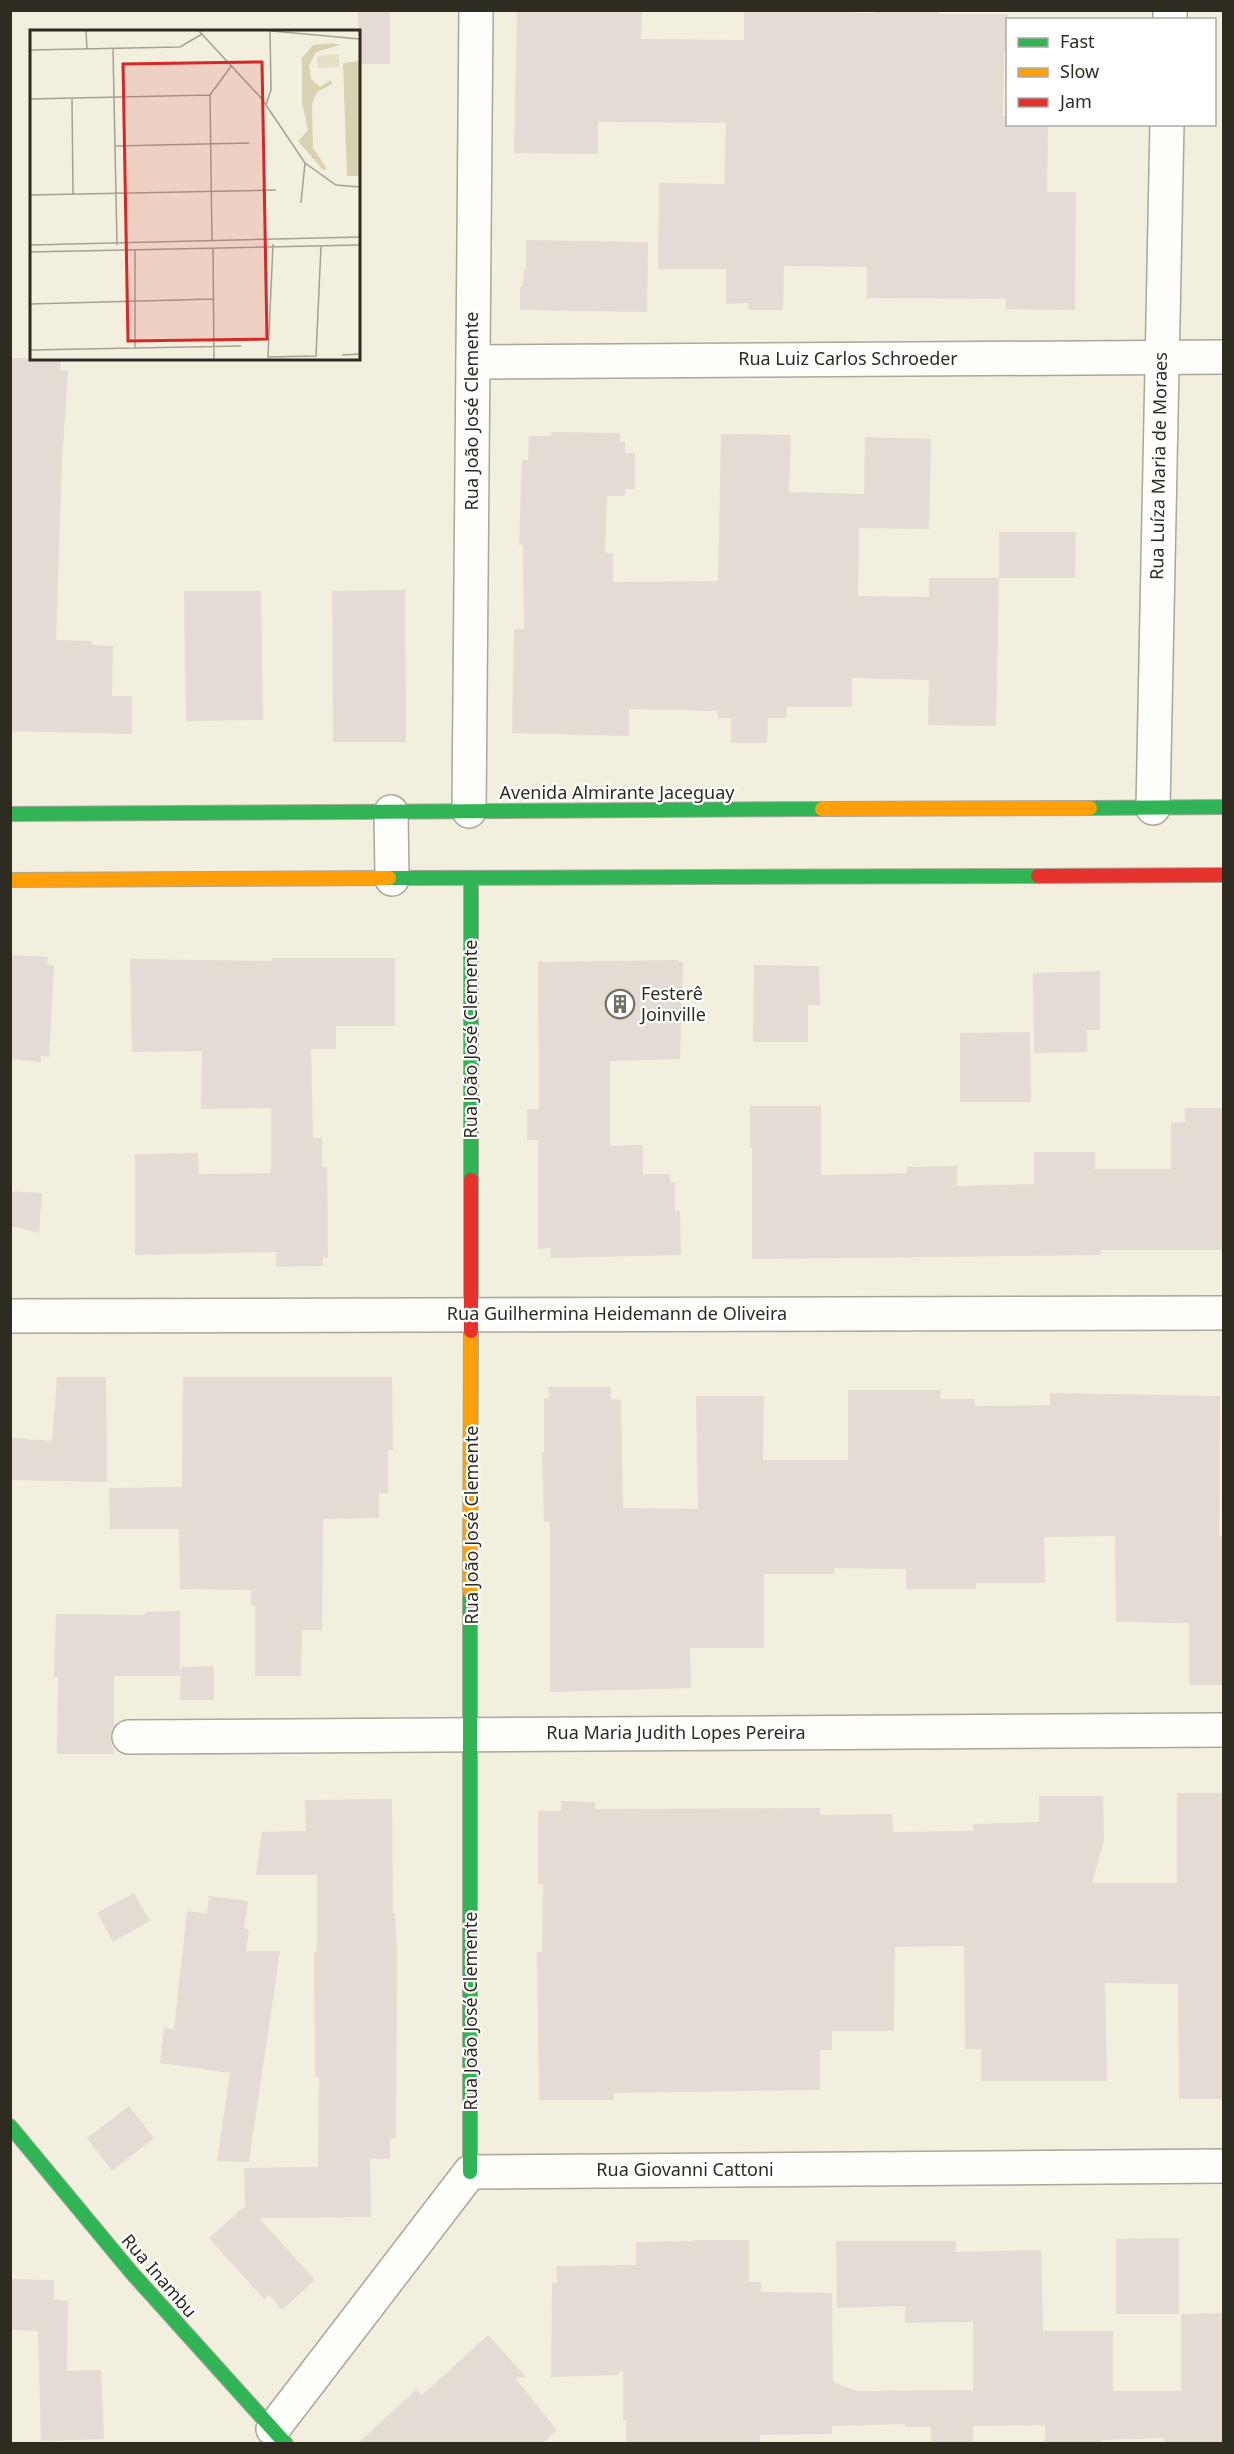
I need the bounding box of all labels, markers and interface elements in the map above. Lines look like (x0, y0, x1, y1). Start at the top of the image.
legend (1006, 18, 1216, 126)
text: Fast (1060, 29, 1095, 53)
inset map (30, 30, 360, 360)
text: Slow (1060, 59, 1099, 83)
text: Jam (1058, 89, 1092, 113)
street label: Rua João José Clemente (459, 312, 483, 510)
street label: Rua Luiz Carlos Schroeder (738, 346, 958, 370)
street label: Rua Luíza Maria de Moraes (1144, 352, 1172, 580)
street label: Avenida Almirante Jaceguay (500, 780, 735, 804)
street label: Rua João José Clemente (458, 940, 482, 1138)
place label: Festerê Joinville (639, 981, 706, 1026)
building icon: Festerê Joinville (604, 988, 636, 1020)
street label: Rua Guilhermina Heidemann de Oliveira (447, 1301, 787, 1325)
street label: Rua João José Clemente (459, 1426, 483, 1624)
street label: Rua Maria Judith Lopes Pereira (546, 1720, 806, 1744)
street label: Rua João José Clemente (458, 1912, 482, 2110)
street label: Rua Giovanni Cattoni (596, 2157, 774, 2181)
street label: Rua Inambu (117, 2228, 203, 2322)

